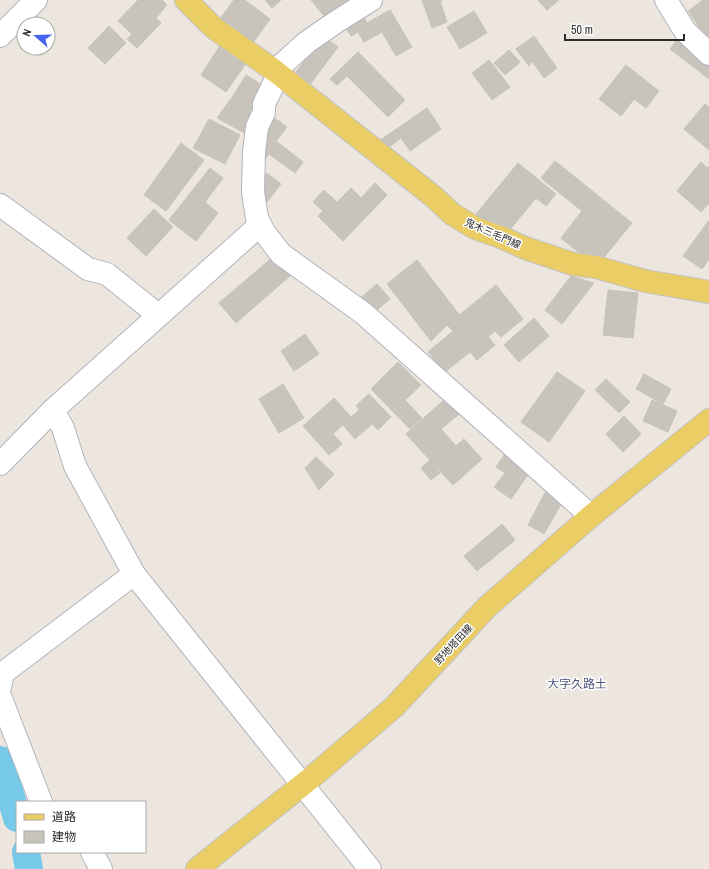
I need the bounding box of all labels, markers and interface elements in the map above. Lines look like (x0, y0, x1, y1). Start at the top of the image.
north arrow (16, 16, 56, 56)
scale bar (565, 16, 684, 42)
text: 50 m (571, 22, 593, 38)
text: N (19, 27, 34, 38)
street label: 鬼木三毛門線 (463, 215, 523, 252)
street label: 野地塔田線 (432, 622, 475, 667)
district label: 大字久路土 (547, 676, 607, 692)
legend (16, 801, 146, 853)
text: 道路 (52, 809, 76, 825)
text: 建物 (52, 829, 76, 845)

